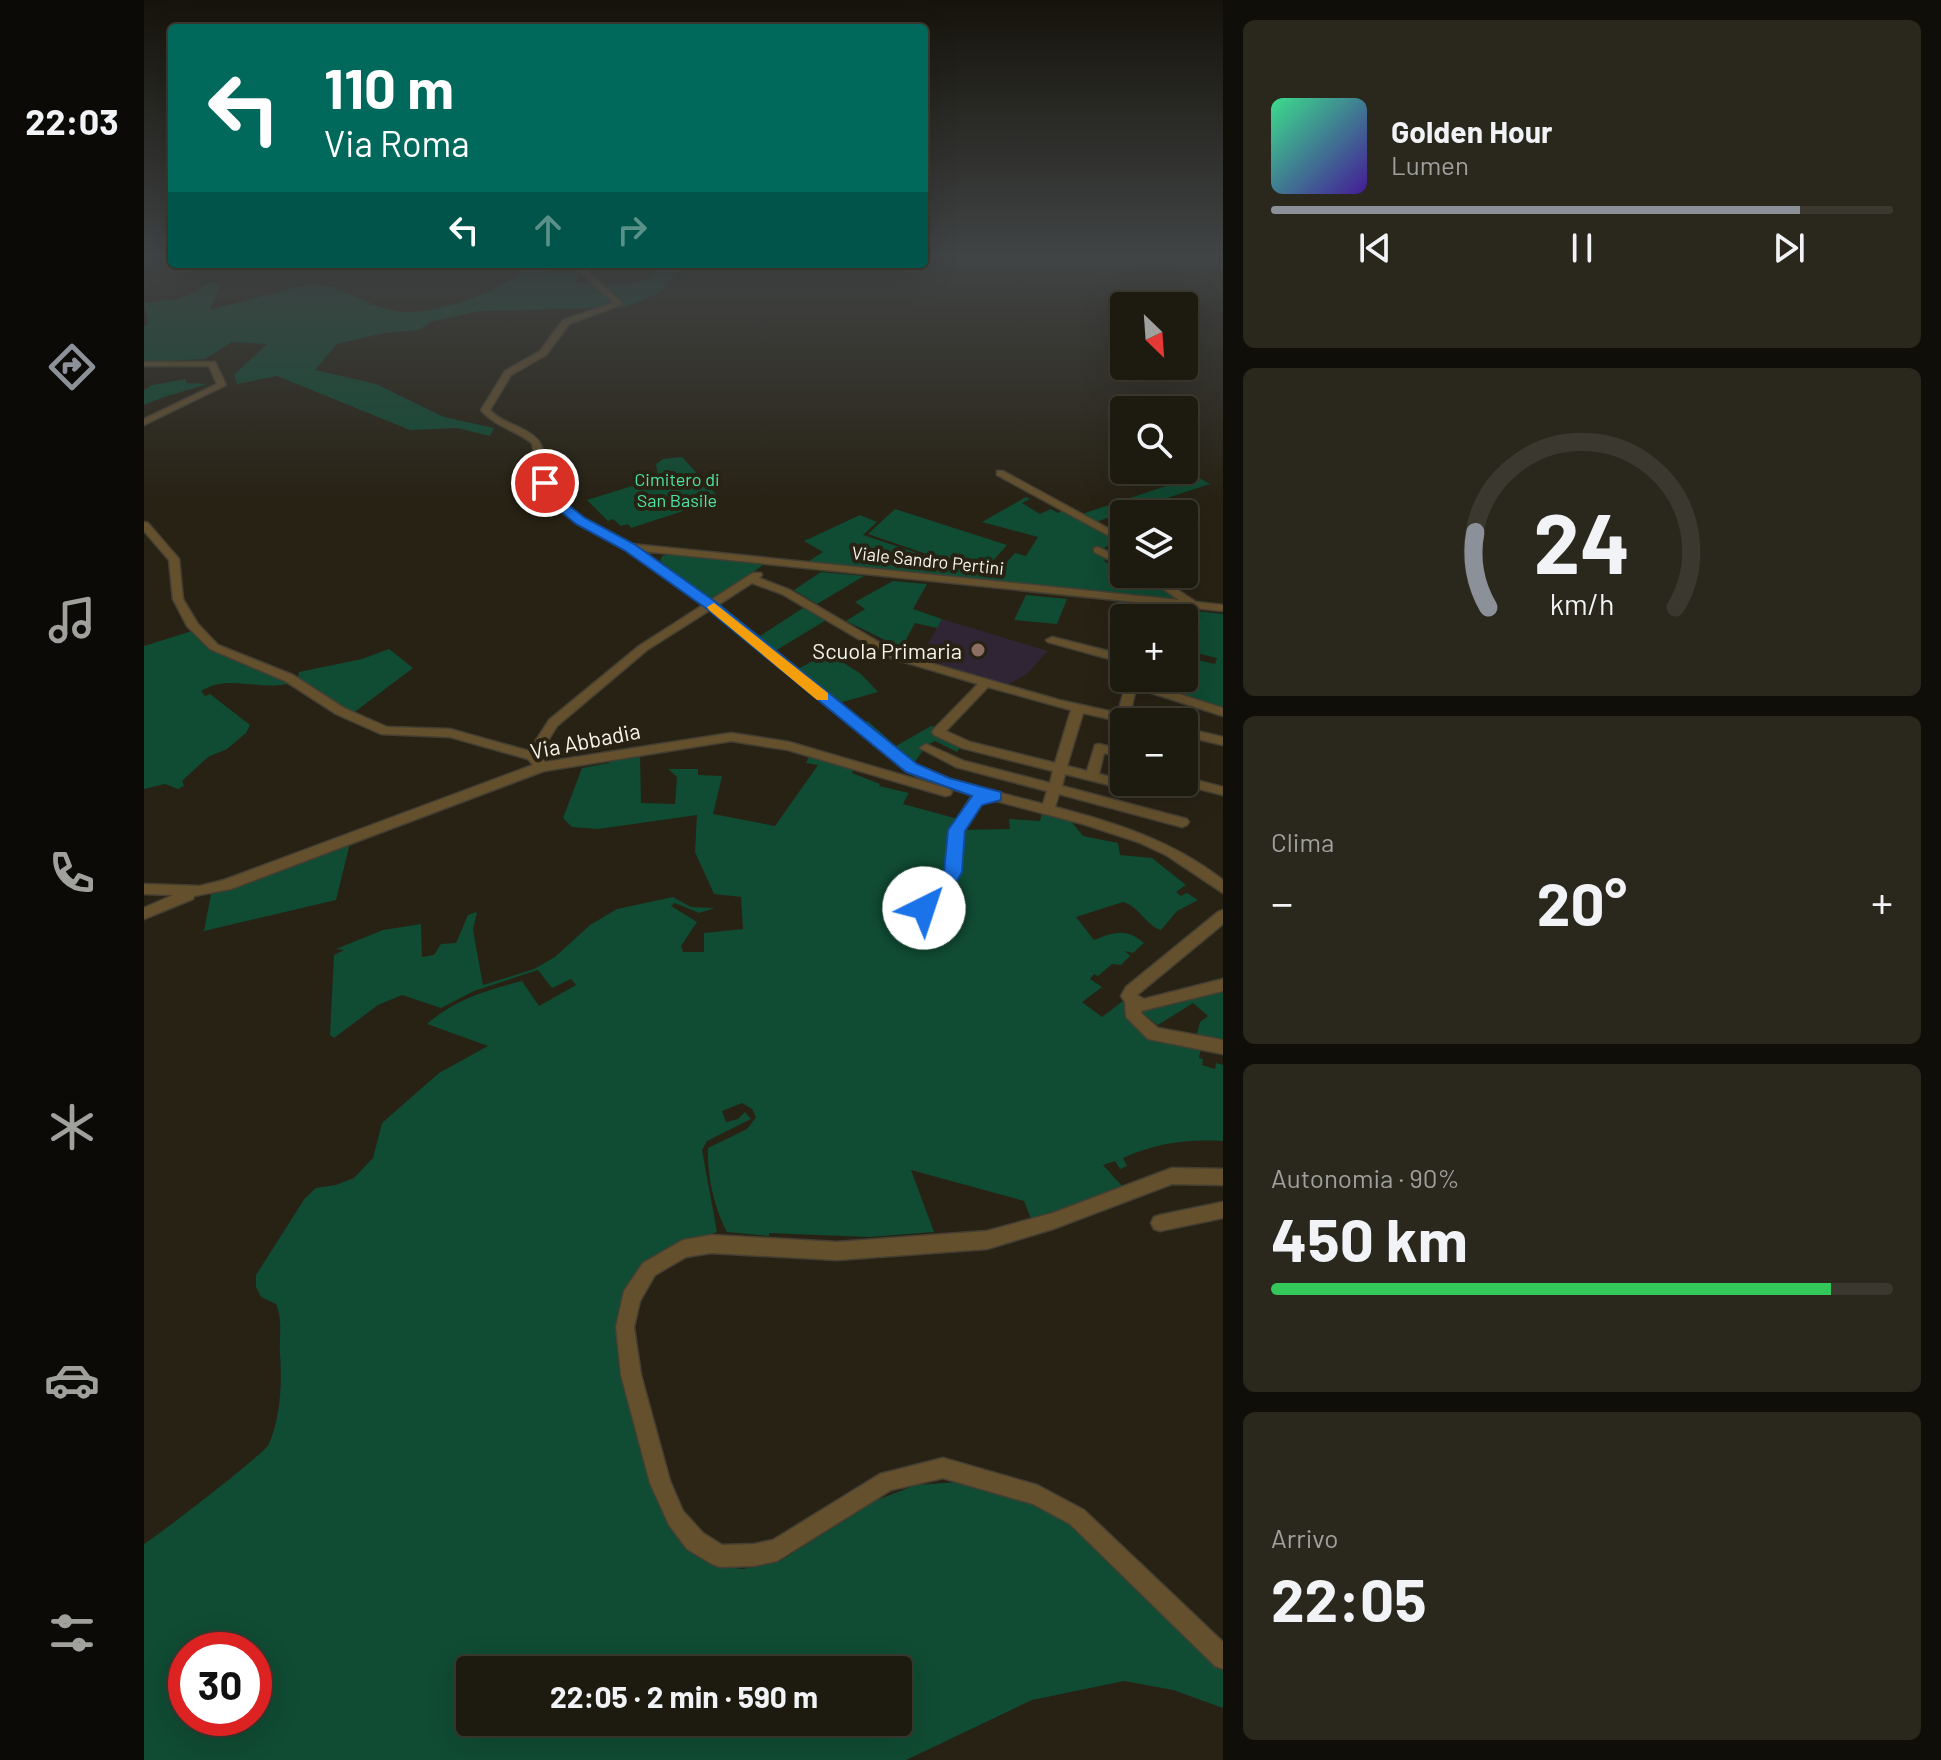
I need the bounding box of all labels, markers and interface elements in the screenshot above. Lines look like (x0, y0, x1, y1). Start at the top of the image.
text: 110 m (324, 53, 454, 120)
icon: left (192, 56, 296, 160)
text: 22:03 (25, 99, 119, 142)
text: Golden Hour (1391, 113, 1553, 149)
text: Via Roma (324, 121, 470, 164)
text: Lumen (1391, 149, 1469, 180)
icon: left (442, 208, 486, 252)
icon: ahead (526, 208, 570, 252)
icon: right (610, 208, 654, 252)
icon: previous (1353, 226, 1397, 270)
icon: pause (1560, 226, 1604, 270)
icon: next (1767, 226, 1811, 270)
north arrow (1110, 292, 1198, 380)
map controls (1110, 292, 1198, 796)
icon: directions (44, 339, 100, 395)
button: search (1110, 396, 1198, 484)
pin (511, 449, 579, 517)
icon: arrive (523, 461, 567, 505)
park label: Cimitero di San Basile (634, 468, 720, 511)
text: 24 (1534, 491, 1630, 591)
button: layers (1110, 500, 1198, 588)
street label: Viale Sandro Pertini (851, 541, 1005, 579)
text: km/h (1550, 586, 1614, 621)
icon: music (44, 592, 100, 648)
button: + (1110, 604, 1198, 692)
place label: Scuola Primaria (812, 637, 962, 663)
marker: Scuola Primaria (969, 641, 987, 659)
button: − (1110, 708, 1198, 796)
street label: Via Abbadia (528, 717, 642, 763)
text: Clima (1271, 826, 1334, 857)
icon: phone (44, 845, 100, 901)
position arrow (882, 866, 966, 950)
text: 20° (1537, 866, 1627, 938)
text: − (1271, 875, 1293, 928)
text: + (1871, 875, 1893, 928)
icon: climate (44, 1099, 100, 1155)
text: Autonomia · 90% (1271, 1162, 1460, 1193)
text: 450 km (1271, 1202, 1468, 1274)
icon: car (44, 1352, 100, 1408)
text: Arrivo (1271, 1522, 1338, 1553)
text: 22:05 (1271, 1562, 1427, 1634)
icon: filters (44, 1605, 100, 1661)
speed limit sign: 30 (168, 1632, 272, 1736)
text: 22:05 · 2 min · 590 m (550, 1678, 818, 1714)

